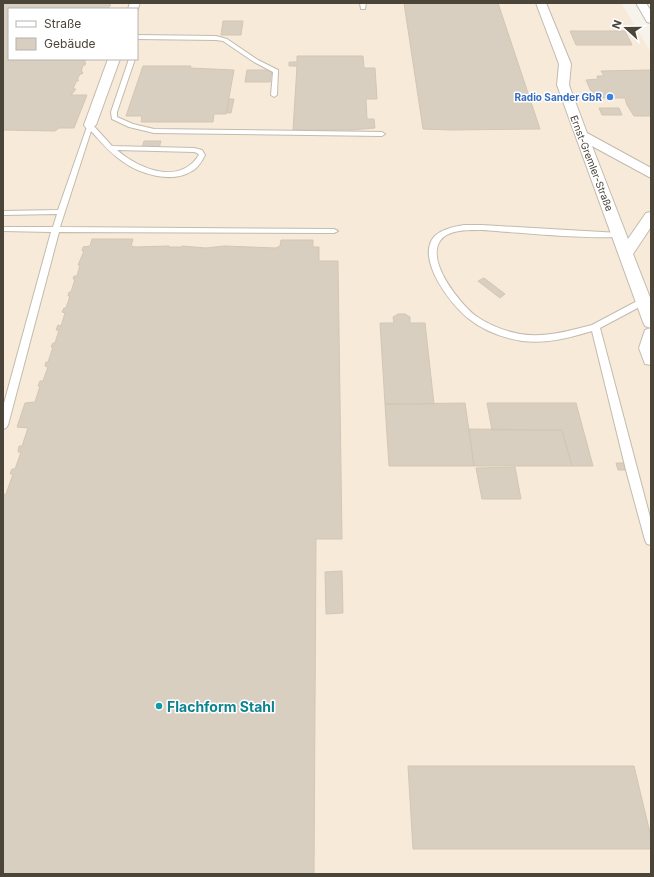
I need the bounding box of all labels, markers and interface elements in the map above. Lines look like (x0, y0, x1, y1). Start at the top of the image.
legend (8, 8, 138, 60)
north arrow (606, 8, 646, 48)
text: Straße (44, 16, 81, 31)
text: N (609, 18, 625, 31)
text: Gebäude (44, 36, 96, 51)
place label: Radio Sander GbR (515, 91, 602, 103)
marker: Radio Sander GbR (605, 92, 615, 102)
street label: Ernst-Gremler-Straße (568, 113, 616, 213)
place label: Flachform Stahl (167, 698, 275, 715)
marker: Flachform Stahl (154, 701, 164, 711)

